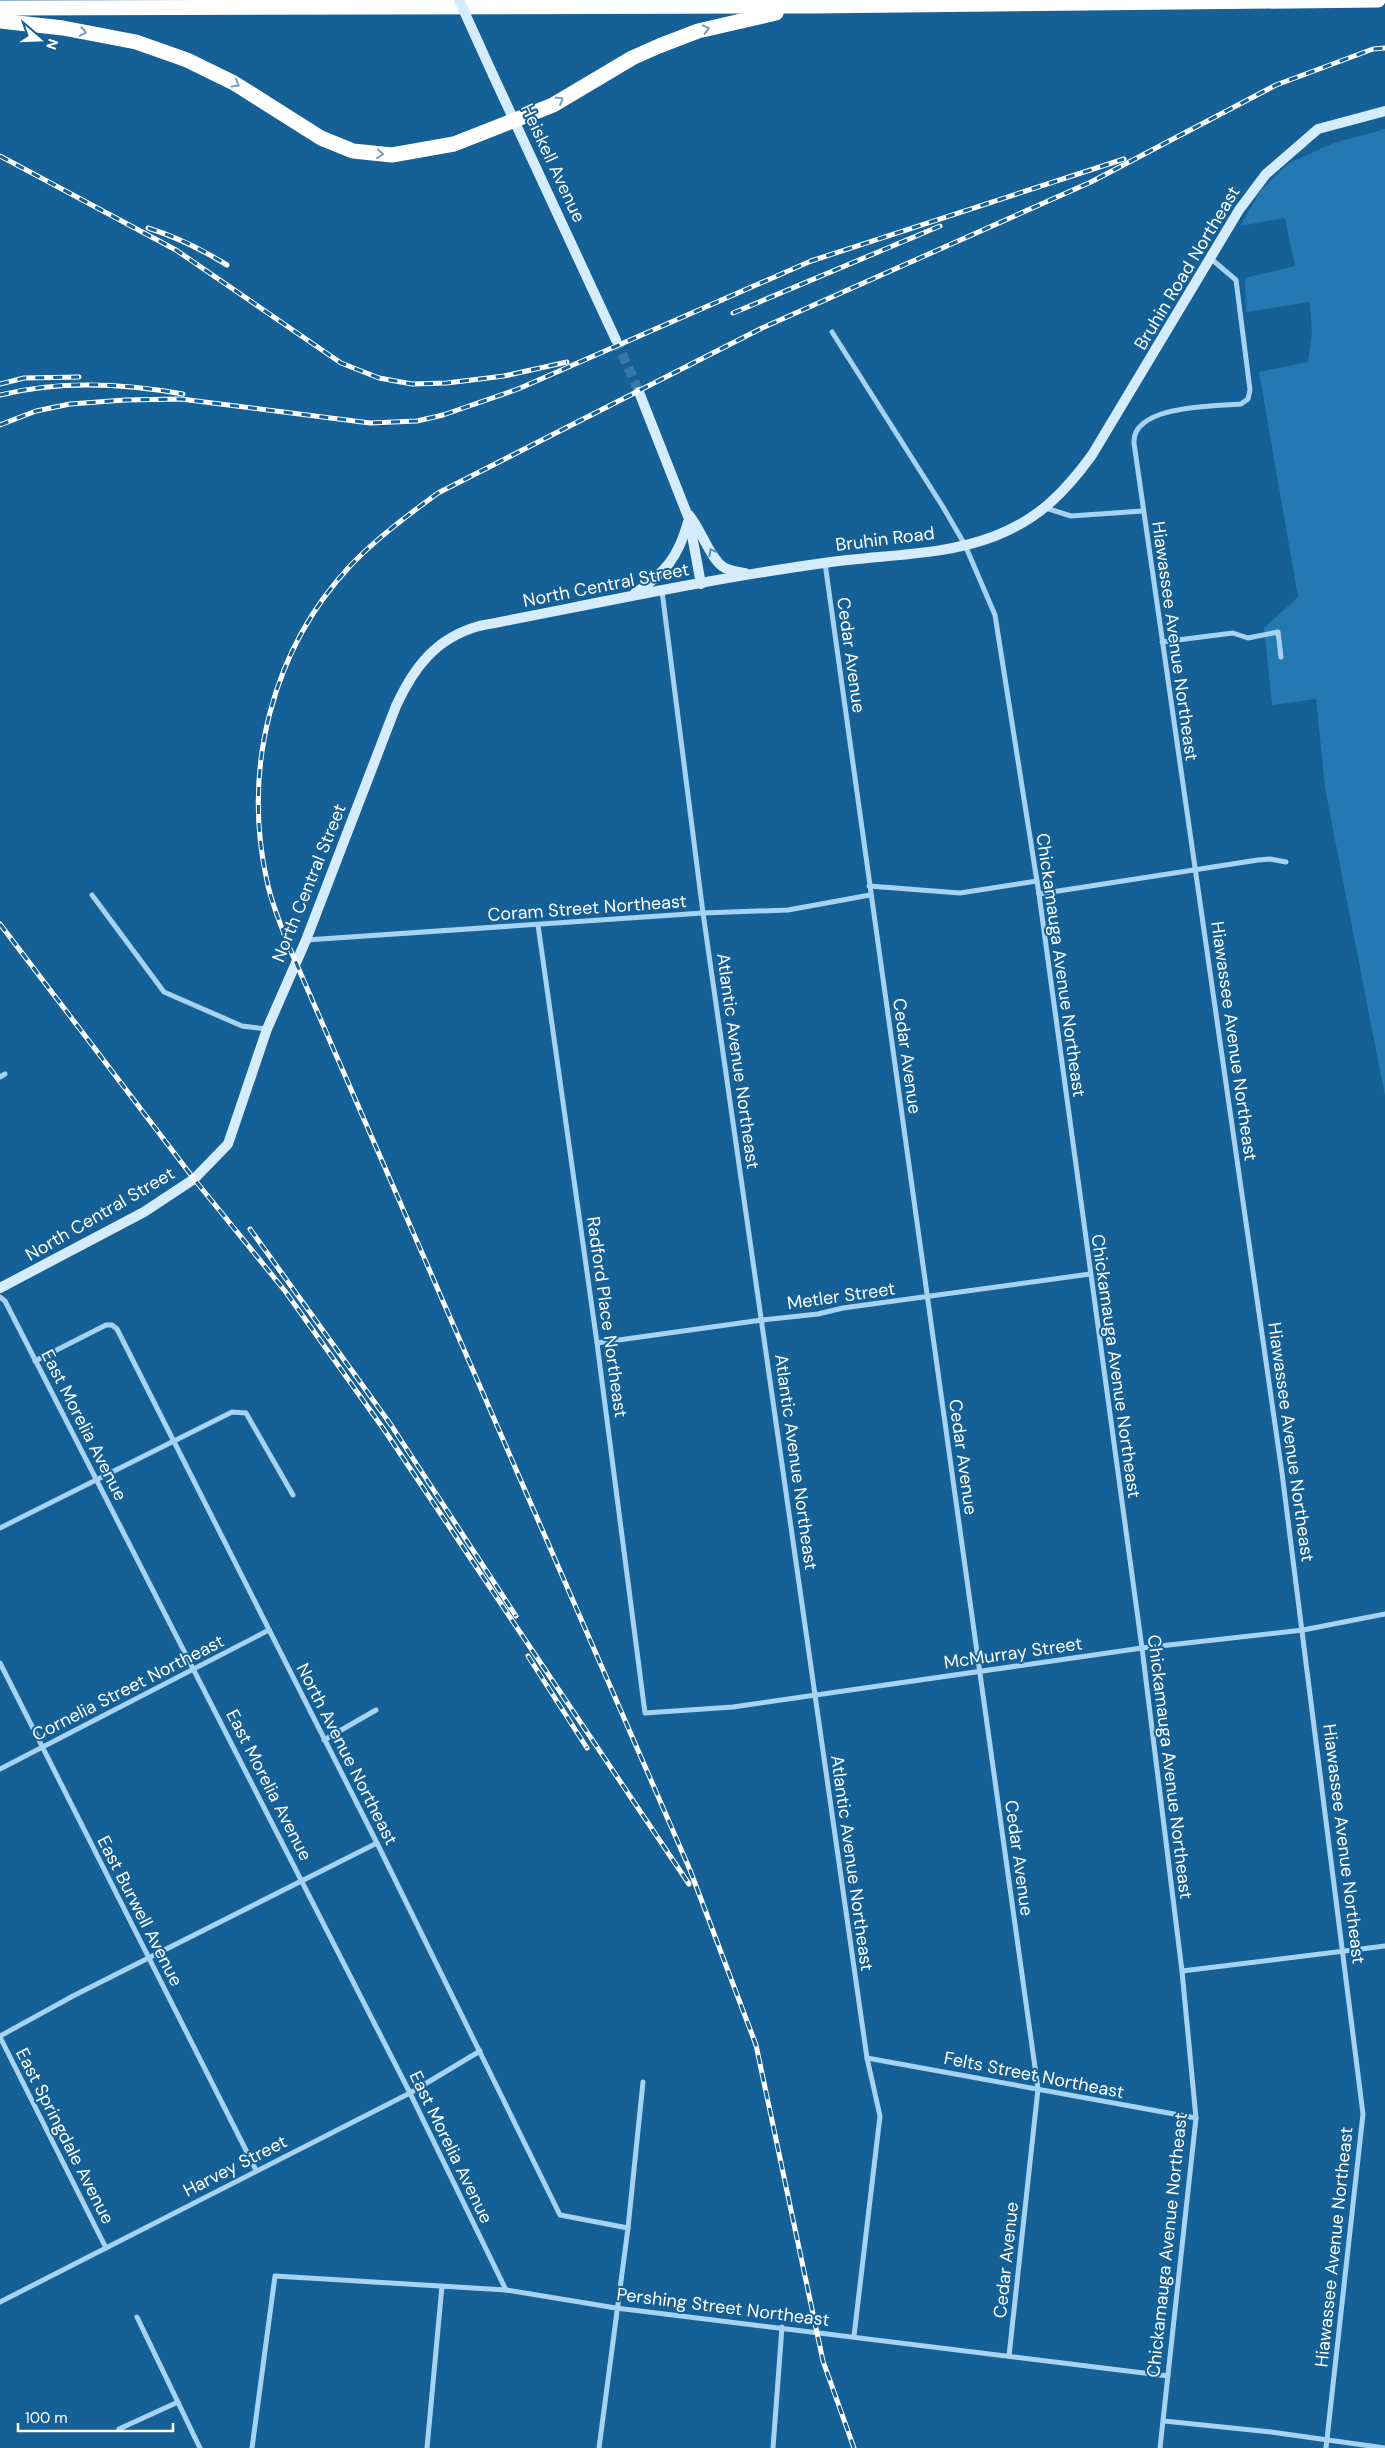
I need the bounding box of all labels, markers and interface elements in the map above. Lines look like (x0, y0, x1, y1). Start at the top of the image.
north arrow (15, 15, 65, 65)
one-way arrow (701, 24, 710, 35)
one-way arrow (79, 26, 87, 37)
text: N (42, 36, 62, 52)
one-way arrow (230, 78, 239, 88)
one-way arrow (555, 97, 564, 107)
street label: Heiskell Avenue (515, 100, 591, 226)
one-way arrow (376, 148, 384, 159)
street label: Bruhin Road Northeast (1129, 182, 1245, 354)
street label: Hiawassee Avenue Northeast (1146, 520, 1204, 762)
street label: Bruhin Road (834, 521, 936, 557)
one-way arrow (708, 548, 718, 557)
street label: North Central Street (521, 557, 691, 613)
street label: Cedar Avenue (831, 595, 871, 715)
street label: North Central Street (266, 800, 352, 966)
street label: Chickamauga Avenue Northeast (1031, 831, 1091, 1099)
street label: Coram Street Northeast (487, 889, 687, 927)
street label: Hiawassee Avenue Northeast (1205, 920, 1263, 1162)
street label: Atlantic Avenue Northeast (711, 952, 765, 1170)
street label: Cedar Avenue (887, 996, 927, 1116)
street label: North Central Street (21, 1161, 179, 1267)
street label: Radford Place Northeast (581, 1215, 633, 1419)
street label: Chickamauga Avenue Northeast (1086, 1232, 1146, 1500)
street label: Metler Street (785, 1277, 897, 1315)
street label: Hiawassee Avenue Northeast (1262, 1321, 1320, 1563)
street label: East Morelia Avenue (35, 1345, 133, 1505)
street label: Atlantic Avenue Northeast (769, 1353, 823, 1571)
street label: Cedar Avenue (943, 1397, 983, 1517)
street label: Cornelia Street Northeast (28, 1629, 228, 1747)
street label: McMurray Street (942, 1631, 1084, 1675)
street label: Chickamauga Avenue Northeast (1142, 1633, 1198, 1901)
street label: North Avenue Northeast (291, 1659, 403, 1849)
street label: East Morelia Avenue (220, 1705, 318, 1865)
street label: Hiawassee Avenue Northeast (1317, 1723, 1371, 1965)
street label: Atlantic Avenue Northeast (825, 1754, 879, 1972)
street label: Cedar Avenue (999, 1798, 1039, 1918)
street label: East Burwell Avenue (92, 1832, 188, 1990)
street label: East Springdale Avenue (10, 2044, 120, 2228)
street label: Felts Street Northeast (942, 2046, 1126, 2104)
street label: East Morelia Avenue (404, 2067, 498, 2227)
street label: Chickamauga Avenue Northeast (1141, 2111, 1193, 2379)
street label: Hiawassee Avenue Northeast (1309, 2126, 1359, 2368)
street label: Harvey Street (179, 2130, 291, 2202)
street label: Cedar Avenue (988, 2201, 1024, 2319)
street label: Pershing Street Northeast (615, 2282, 831, 2332)
scale bar (18, 2400, 172, 2432)
text: 100 m (25, 2408, 68, 2428)

